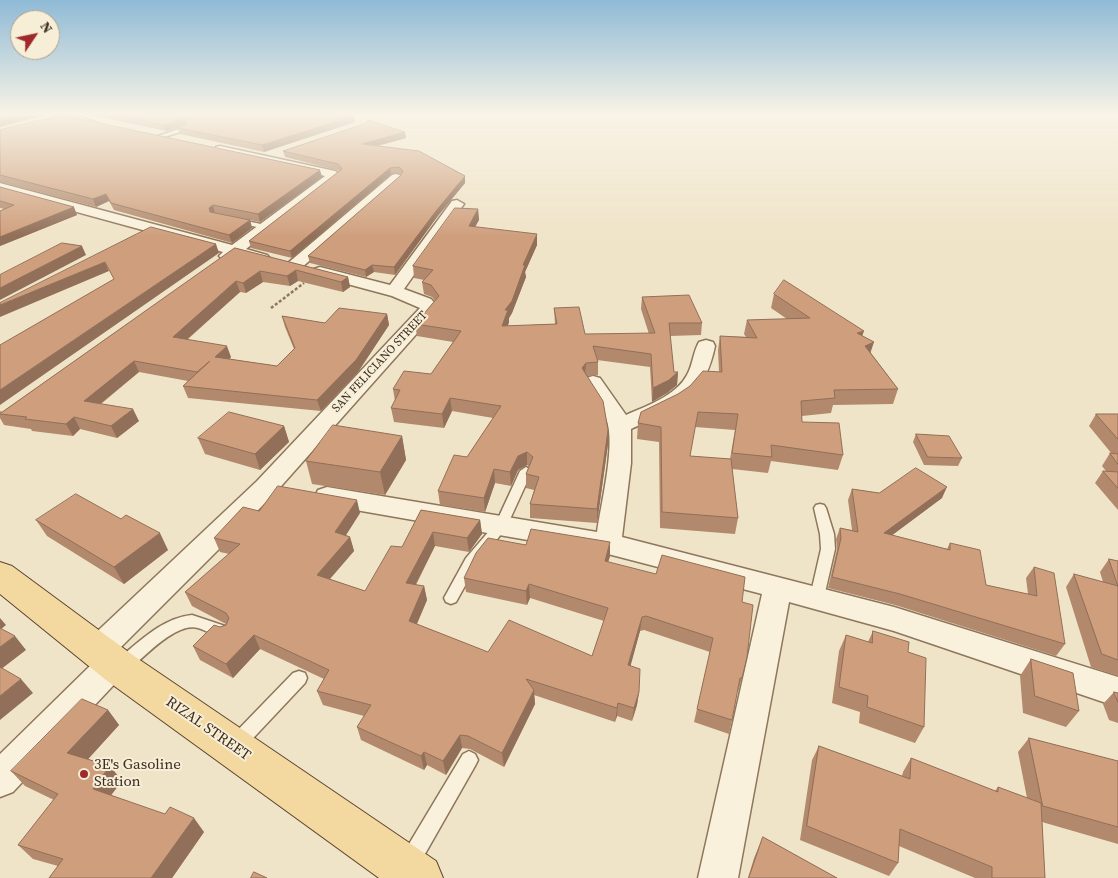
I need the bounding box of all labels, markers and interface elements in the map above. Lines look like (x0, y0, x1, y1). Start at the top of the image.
north arrow (10, 10, 60, 60)
text: N (35, 17, 58, 37)
street label: SAN FELICIANO STREET (329, 308, 431, 416)
street label: RIZAL STREET (162, 693, 254, 765)
place label: 3E's Gasoline Station (94, 756, 181, 791)
marker: 3E's Gasoline Station (78, 768, 90, 780)

